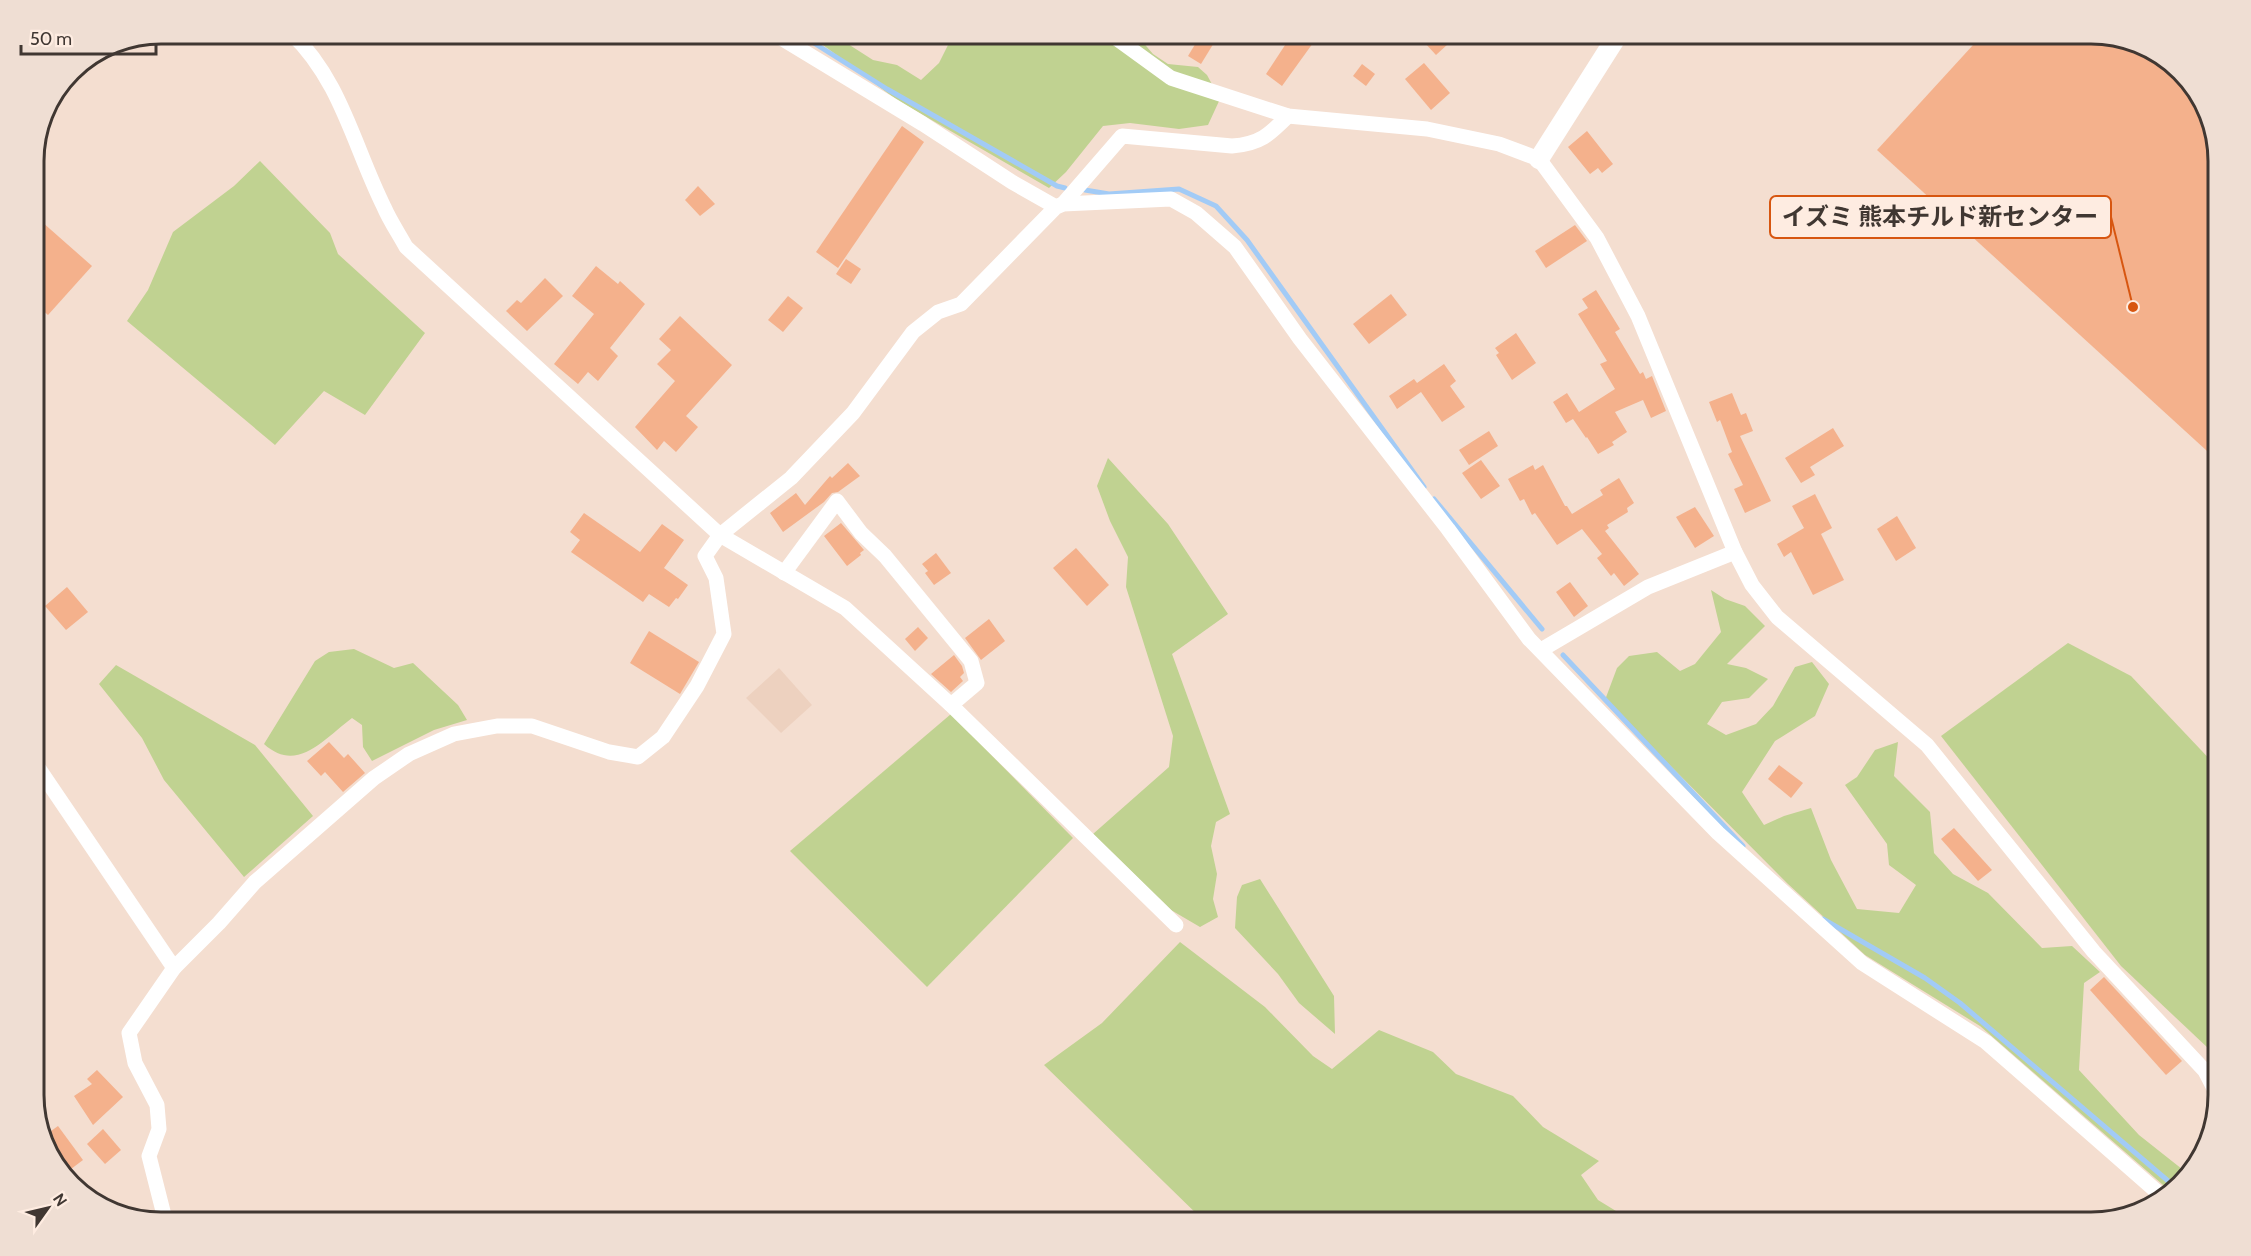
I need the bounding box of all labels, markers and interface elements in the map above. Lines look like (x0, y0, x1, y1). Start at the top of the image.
scale bar (21, 18, 156, 56)
text: 50 m (30, 28, 72, 50)
callout: イズミ 熊本チルド新センター (1770, 196, 2111, 238)
text: イズミ 熊本チルド新センター (1782, 202, 2098, 231)
north arrow (18, 1178, 78, 1238)
text: N (49, 1190, 71, 1210)

